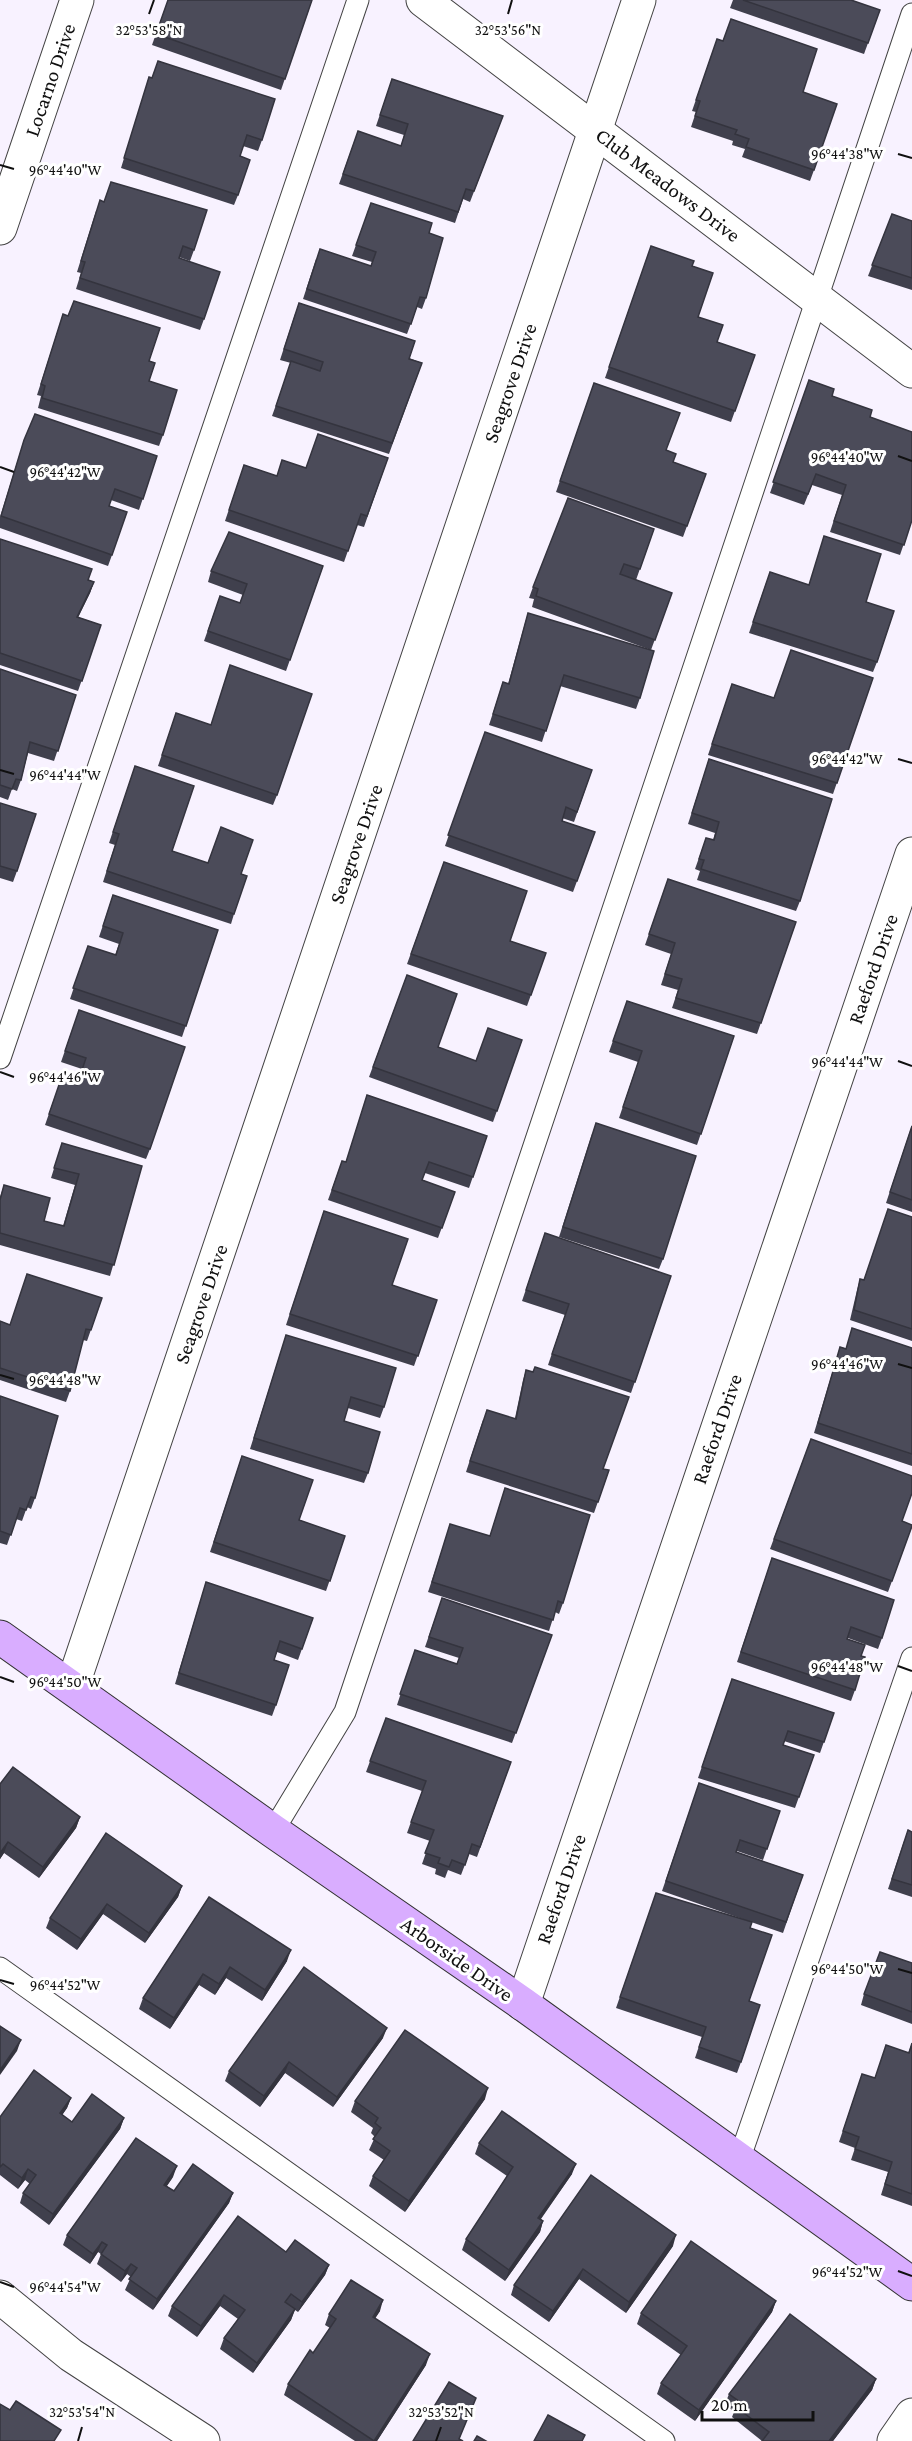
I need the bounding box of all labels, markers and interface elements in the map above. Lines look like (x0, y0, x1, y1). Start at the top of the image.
street label: Locarno Drive (19, 20, 81, 140)
text: 32°53'58"N (116, 22, 183, 38)
text: 32°53'56"N (475, 22, 541, 38)
street label: Club Meadows Drive (591, 123, 745, 247)
text: 96°44'38"W (811, 146, 883, 162)
text: 96°44'40"W (29, 162, 102, 178)
street label: Seagrove Drive (478, 320, 542, 446)
text: 96°44'40"W (811, 449, 884, 465)
text: 96°44'42"W (29, 464, 101, 480)
text: 96°44'42"W (811, 751, 883, 767)
text: 96°44'44"W (29, 767, 101, 783)
street label: Seagrove Drive (324, 781, 388, 907)
street label: Raeford Drive (843, 911, 903, 1027)
text: 96°44'44"W (811, 1054, 883, 1070)
text: 96°44'46"W (29, 1069, 101, 1085)
street label: Seagrove Drive (169, 1241, 233, 1367)
text: 96°44'46"W (811, 1356, 883, 1372)
street label: Raeford Drive (687, 1371, 747, 1487)
text: 96°44'48"W (29, 1372, 101, 1388)
text: 96°44'48"W (811, 1659, 883, 1675)
text: 96°44'50"W (29, 1674, 101, 1690)
street label: Raeford Drive (531, 1831, 591, 1947)
street label: Arborside Drive (396, 1911, 518, 2007)
text: 96°44'50"W (811, 1961, 883, 1977)
text: 96°44'52"W (30, 1977, 101, 1993)
text: 96°44'52"W (812, 2264, 883, 2280)
text: 96°44'54"W (29, 2279, 101, 2295)
scale bar (702, 2384, 813, 2422)
text: 20 m (711, 2395, 748, 2415)
text: 32°53'54"N (49, 2404, 115, 2420)
text: 32°53'52"N (408, 2404, 474, 2420)

